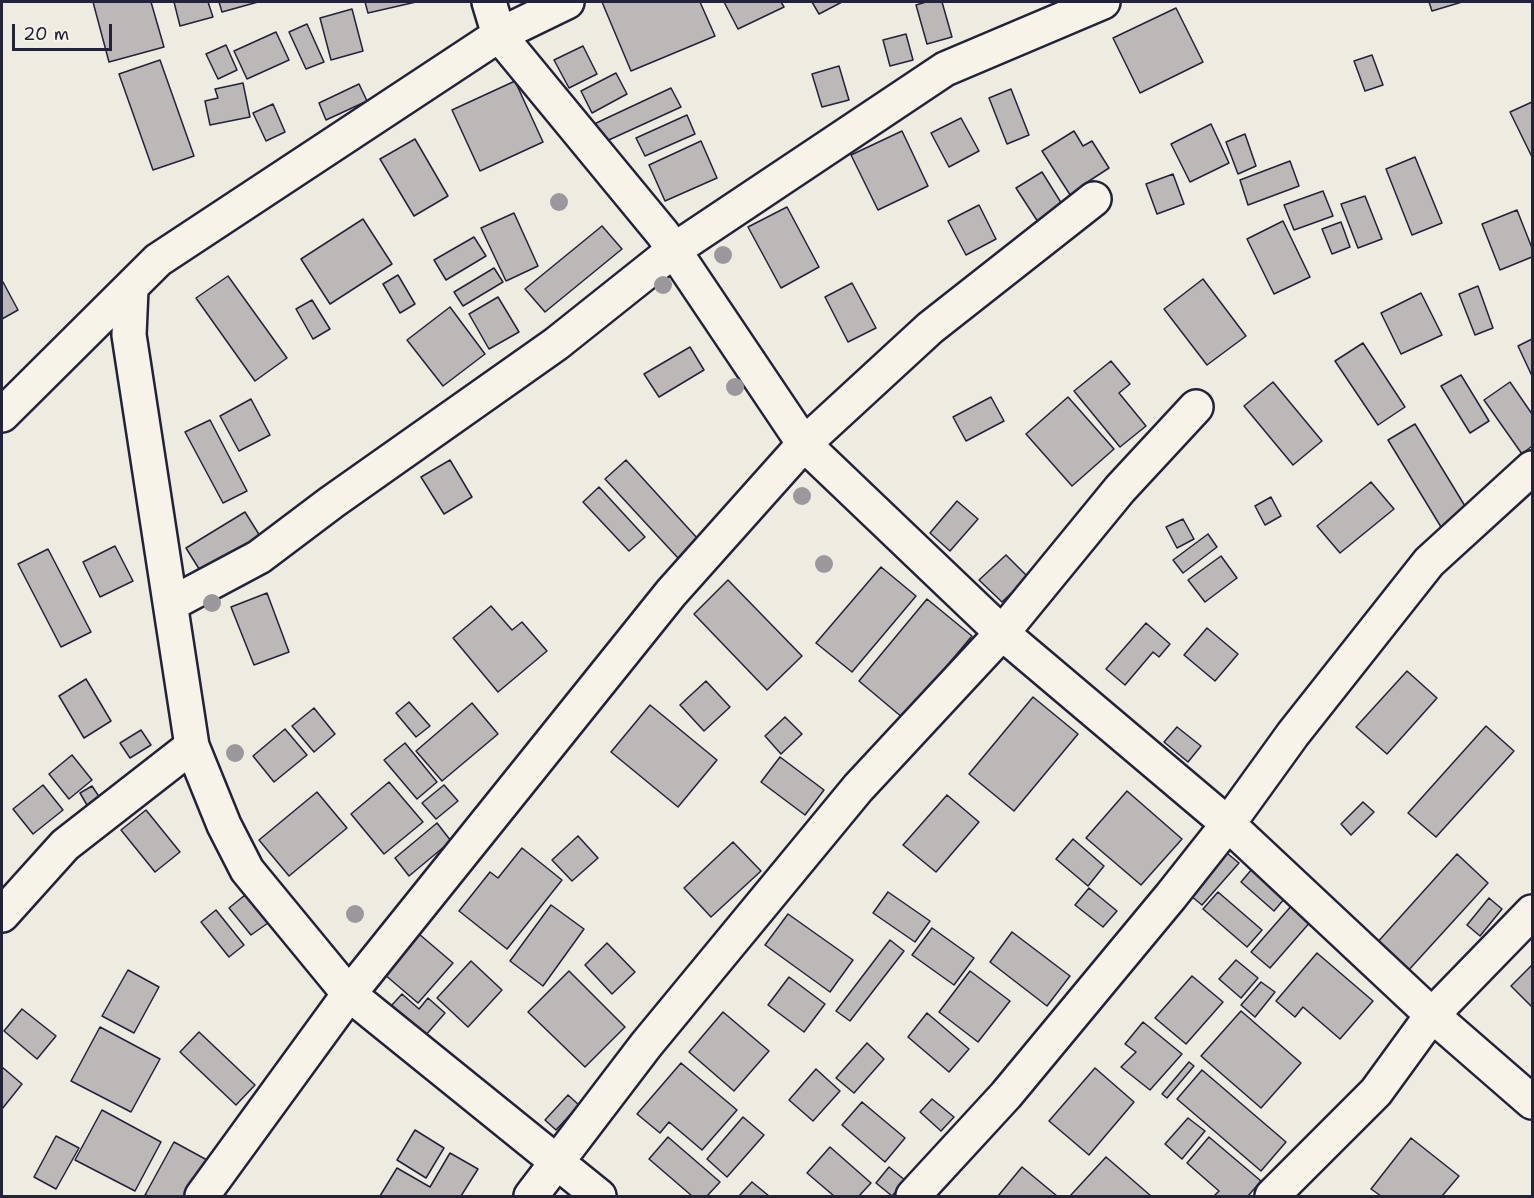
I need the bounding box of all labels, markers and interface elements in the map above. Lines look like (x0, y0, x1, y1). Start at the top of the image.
scale bar (15, 12, 116, 50)
text: 20 m (23, 22, 69, 46)

